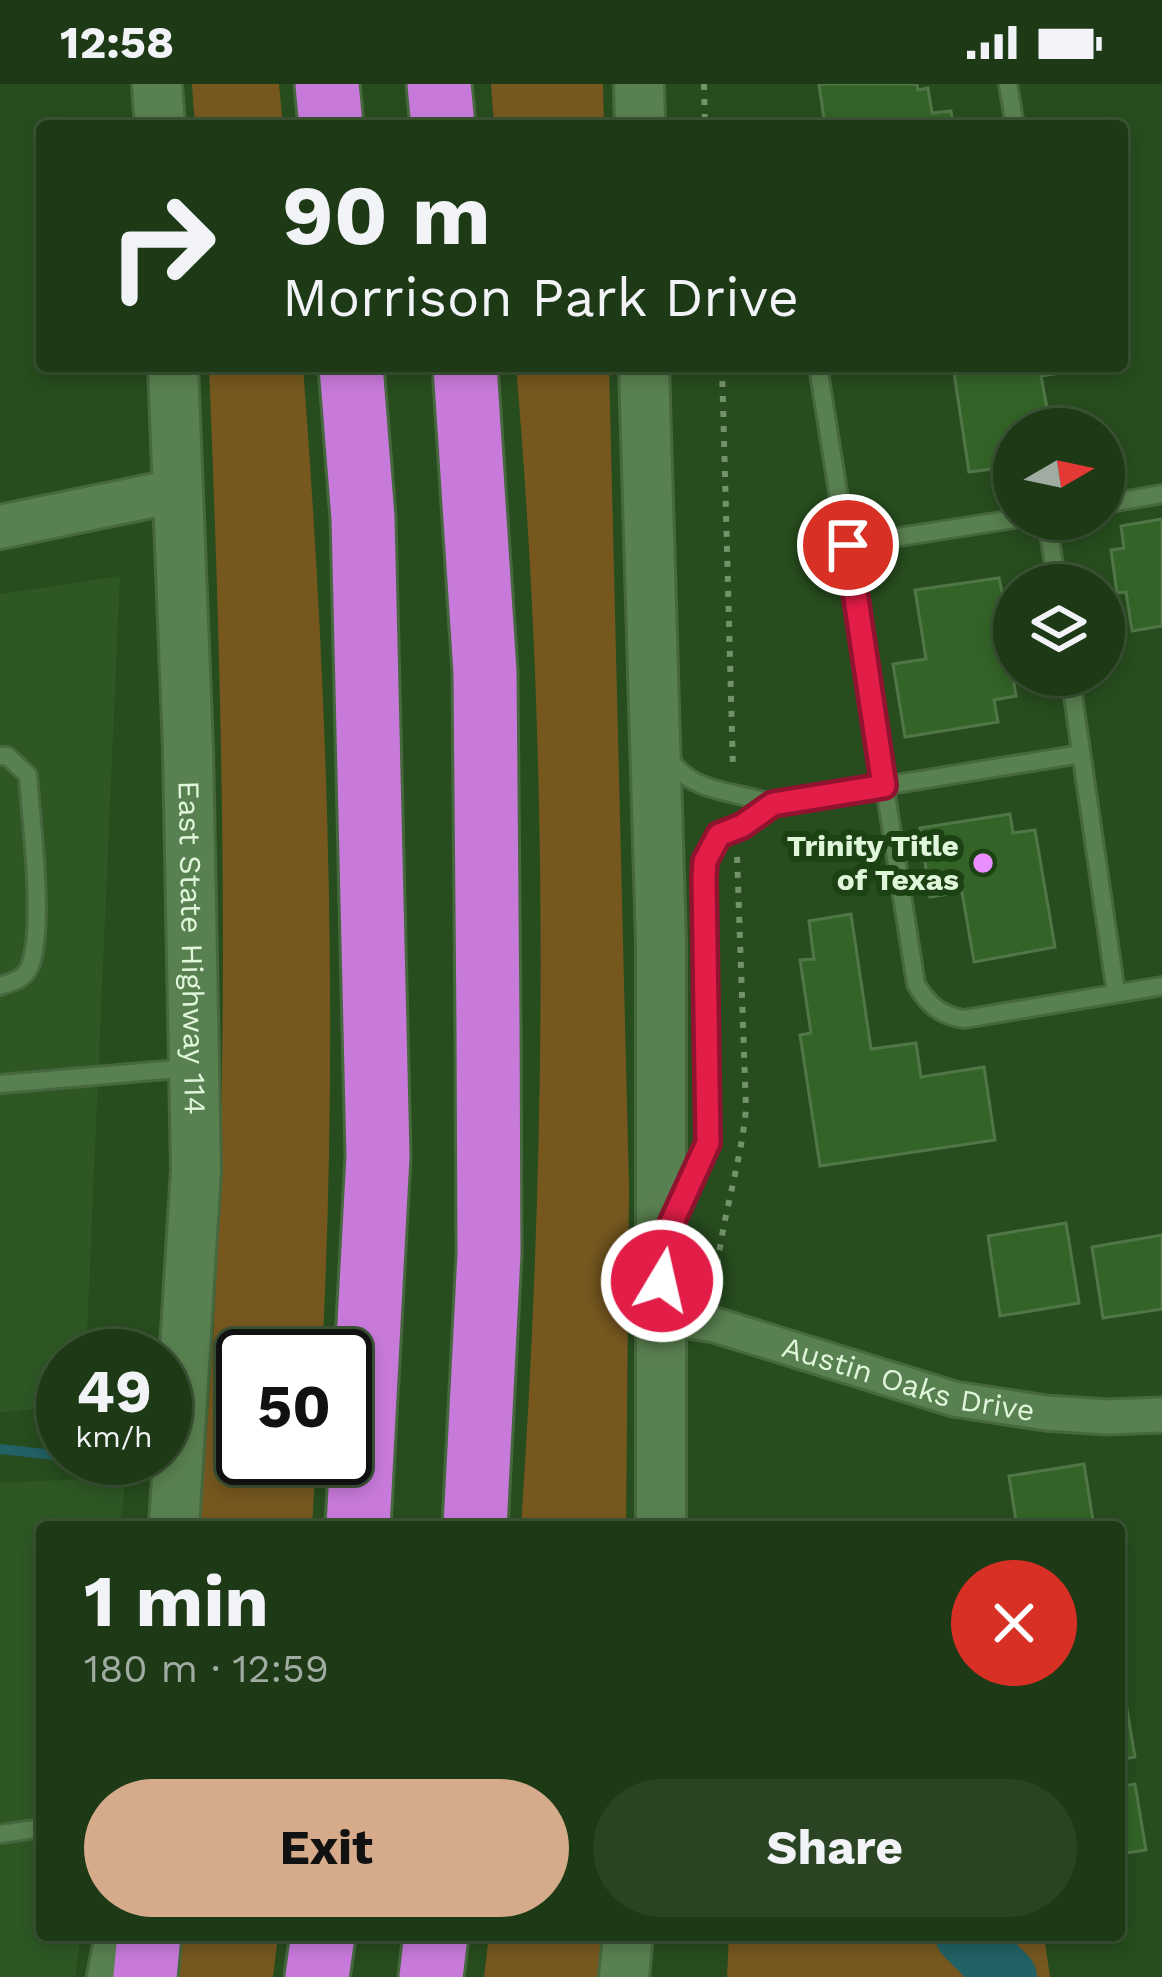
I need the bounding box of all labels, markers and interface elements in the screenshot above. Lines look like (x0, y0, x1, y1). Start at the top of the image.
text: 12:58 (60, 16, 174, 69)
text: 90 m (282, 166, 491, 264)
icon: right (84, 168, 240, 324)
text: Morrison Park Drive (282, 266, 799, 329)
north arrow (993, 408, 1125, 540)
map controls (993, 408, 1125, 696)
pin (797, 494, 899, 596)
icon: arrive (815, 512, 881, 578)
button: layers (993, 564, 1125, 696)
street label: East State Highway 114 (172, 780, 213, 1115)
place label: Trinity Title of Texas (787, 828, 959, 897)
marker: Trinity Title of Texas (970, 850, 996, 876)
position arrow (599, 1218, 725, 1344)
speed limit sign: 50 (216, 1329, 372, 1485)
street label: Austin Oaks Drive (778, 1329, 1037, 1428)
text: 49 (76, 1356, 152, 1427)
text: km/h (75, 1419, 153, 1454)
text: 1 min (84, 1559, 269, 1643)
button: close (951, 1560, 1077, 1686)
text: 180 m · 12:59 (84, 1646, 329, 1691)
button: Exit (84, 1779, 569, 1917)
button: Share (593, 1779, 1077, 1917)

